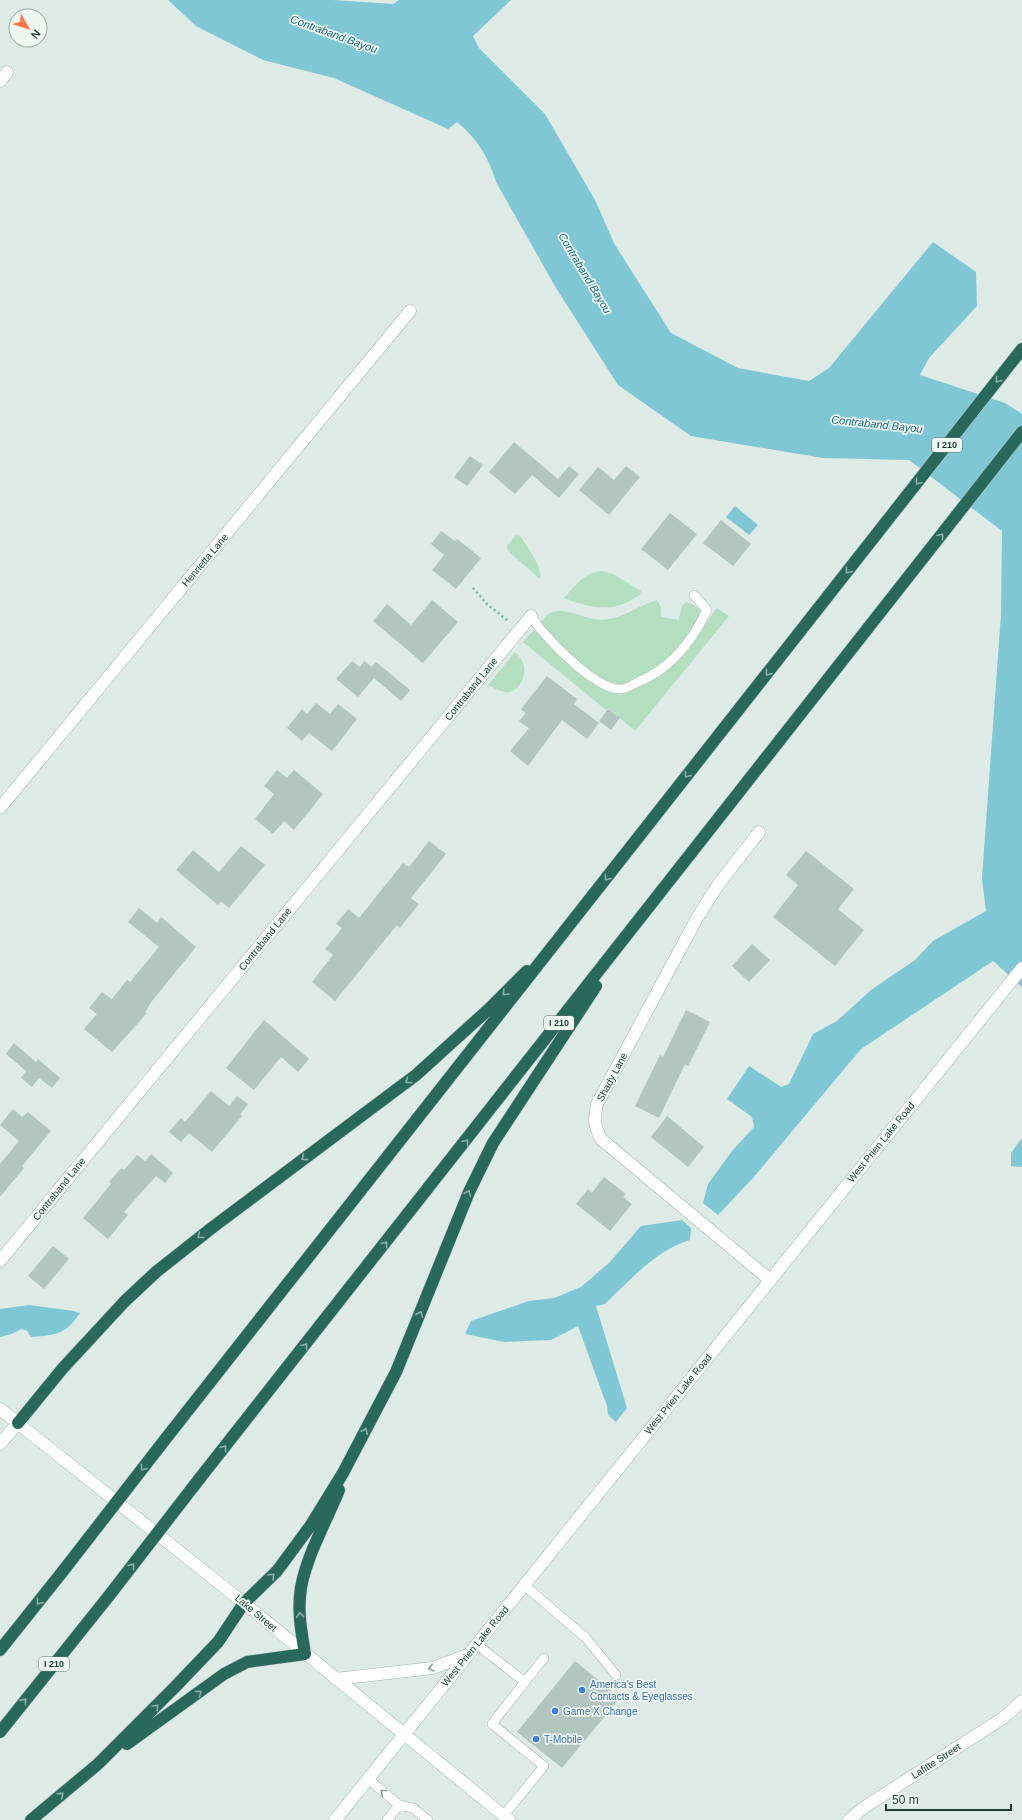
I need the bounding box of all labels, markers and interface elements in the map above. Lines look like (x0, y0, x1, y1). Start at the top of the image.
north arrow (8, 8, 48, 48)
water label: Contraband Bayou (289, 13, 379, 55)
text: N (29, 27, 43, 41)
water label: Contraband Bayou (556, 231, 614, 315)
one-way arrow (996, 375, 1003, 382)
water label: Contraband Bayou (831, 413, 923, 435)
road number: I 210 (932, 438, 962, 452)
one-way arrow (916, 478, 923, 485)
street label: Henrietta Lane (180, 531, 231, 589)
one-way arrow (936, 533, 943, 540)
one-way arrow (846, 567, 853, 574)
street label: Contraband Lane (442, 655, 500, 722)
one-way arrow (765, 669, 772, 676)
one-way arrow (685, 771, 692, 778)
one-way arrow (605, 873, 612, 880)
street label: Contraband Lane (236, 905, 294, 972)
one-way arrow (502, 989, 510, 996)
road number: I 210 (544, 1016, 574, 1030)
street label: Shady Lane (595, 1050, 630, 1103)
one-way arrow (406, 1076, 413, 1083)
street label: West Prien Lake Road (845, 1100, 917, 1184)
one-way arrow (461, 1139, 468, 1146)
one-way arrow (302, 1154, 309, 1161)
street label: Contraband Lane (30, 1155, 88, 1222)
one-way arrow (464, 1190, 472, 1197)
one-way arrow (198, 1232, 205, 1239)
one-way arrow (380, 1241, 387, 1248)
one-way arrow (416, 1311, 424, 1318)
one-way arrow (300, 1343, 307, 1350)
street label: West Prien Lake Road (642, 1352, 714, 1436)
one-way arrow (360, 1428, 367, 1436)
one-way arrow (219, 1445, 226, 1452)
one-way arrow (141, 1463, 148, 1470)
one-way arrow (127, 1563, 135, 1570)
one-way arrow (267, 1573, 275, 1581)
street label: Lake Street (233, 1592, 279, 1634)
one-way arrow (36, 1597, 43, 1604)
street label: West Prien Lake Road (439, 1604, 511, 1688)
one-way arrow (296, 1612, 305, 1618)
road number: I 210 (39, 1657, 69, 1671)
one-way arrow (428, 1663, 434, 1671)
place label: America's Best Contacts & Eyeglasses (590, 1679, 693, 1702)
marker: America's Best Contacts & Eyeglasses (577, 1685, 587, 1695)
one-way arrow (194, 1691, 201, 1698)
one-way arrow (20, 1699, 27, 1706)
one-way arrow (151, 1704, 159, 1712)
marker: Game X Change (550, 1706, 560, 1716)
place label: Game X Change (563, 1706, 638, 1717)
marker: T-Mobile (531, 1734, 541, 1744)
place label: T-Mobile (544, 1734, 583, 1745)
street label: Lafitte Street (909, 1741, 963, 1781)
scale bar (886, 1786, 1011, 1812)
one-way arrow (381, 1789, 388, 1796)
one-way arrow (56, 1793, 63, 1800)
text: 50 m (892, 1793, 919, 1807)

